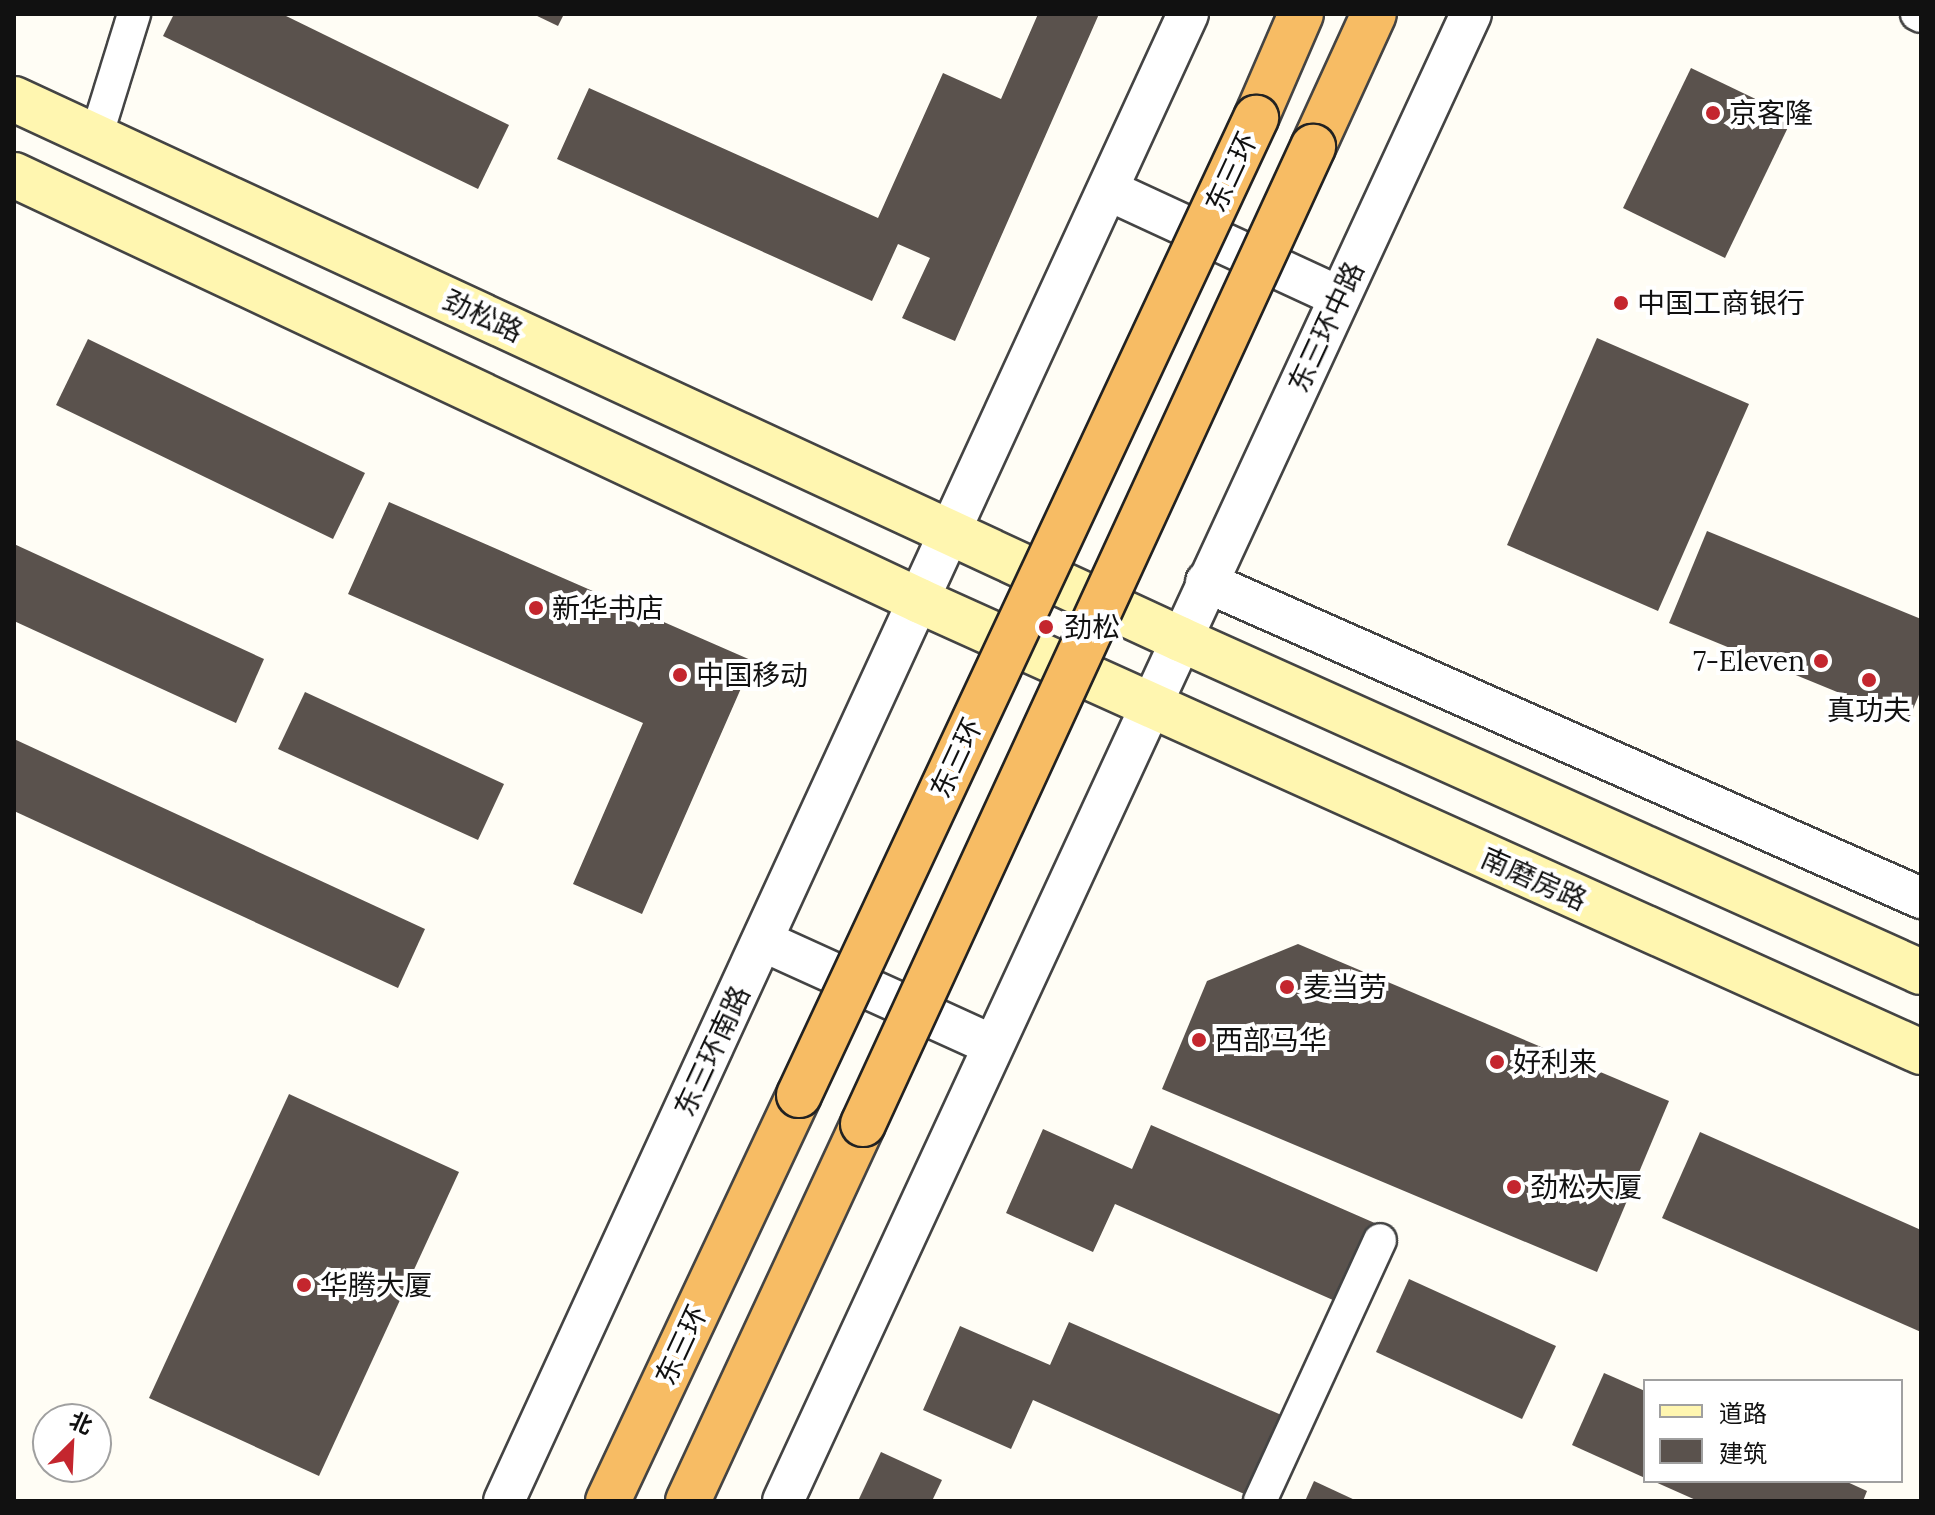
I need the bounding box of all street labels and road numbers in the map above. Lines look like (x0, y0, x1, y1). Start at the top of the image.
street label: 东三环 (1198, 127, 1264, 217)
street label: 东三环中路 (1281, 256, 1371, 398)
street label: 劲松路 (438, 283, 528, 349)
street label: 东三环 (923, 713, 989, 803)
street label: 南磨房路 (1476, 841, 1592, 917)
street label: 东三环南路 (667, 980, 757, 1122)
street label: 东三环 (648, 1300, 714, 1390)

